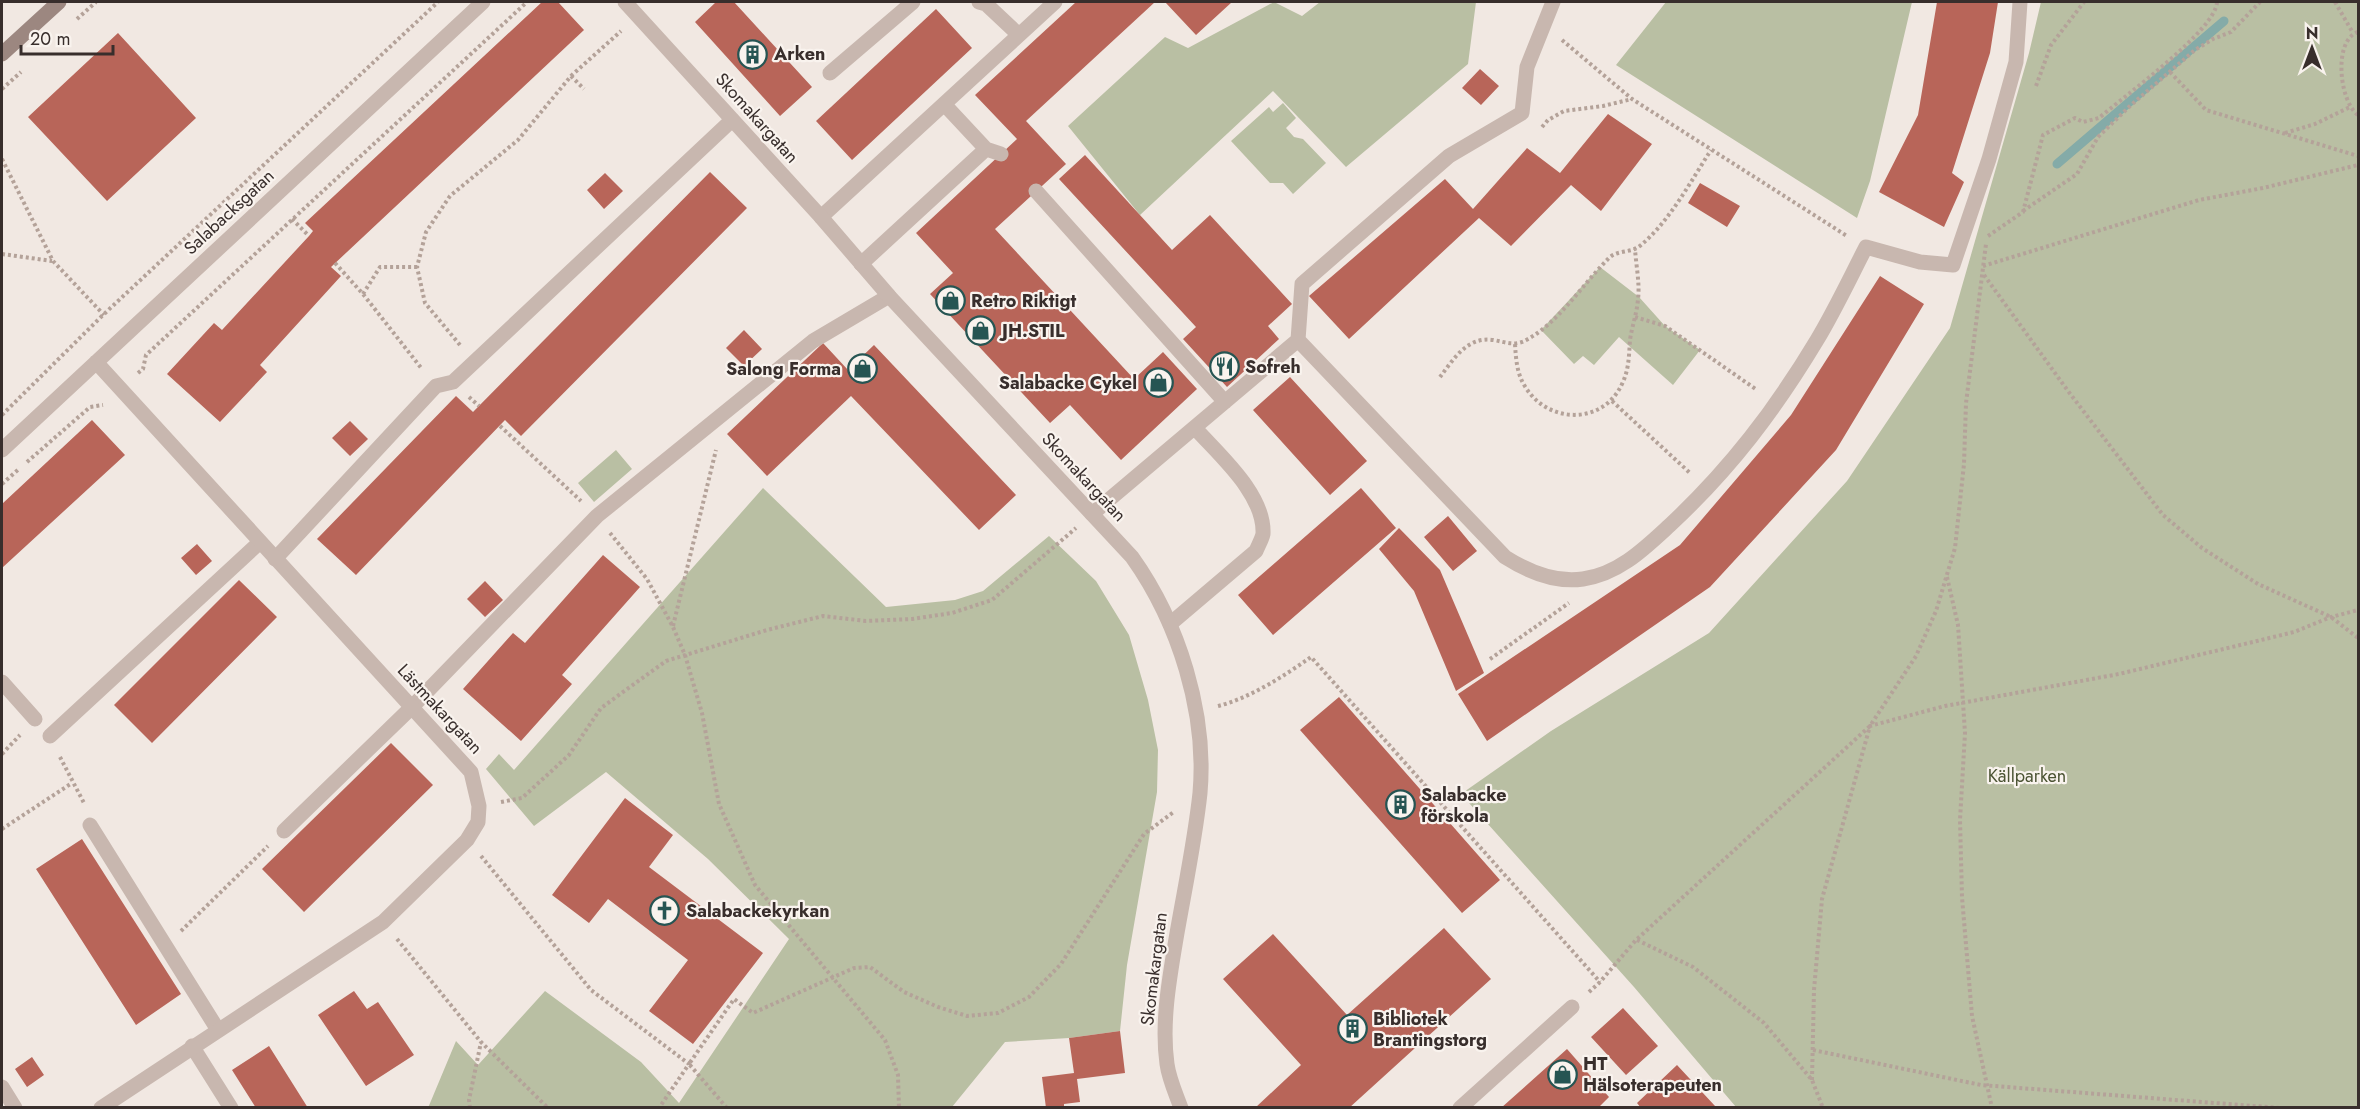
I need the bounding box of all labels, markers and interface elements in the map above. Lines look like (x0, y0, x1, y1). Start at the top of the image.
scale bar (21, 18, 112, 56)
north arrow (2282, 18, 2342, 78)
text: N (2306, 22, 2318, 45)
text: 20 m (30, 26, 70, 52)
building icon: Arken (737, 38, 769, 70)
place label: Arken (773, 41, 825, 67)
street label: Skomakargatan (709, 67, 805, 169)
street label: Salabacksgatan (178, 163, 280, 261)
shop icon: Retro Riktigt (934, 285, 966, 317)
place label: Retro Riktigt (971, 288, 1077, 314)
shop icon: JH.STIL (965, 315, 997, 347)
place label: JH.STIL (999, 318, 1065, 344)
restaurant icon: Sofreh (1208, 351, 1240, 383)
shop icon: Salong Forma (846, 353, 878, 385)
place label: Sofreh (1245, 354, 1301, 380)
place label: Salong Forma (726, 356, 841, 382)
shop icon: Salabacke Cykel (1142, 367, 1174, 399)
place label: Salabacke Cykel (999, 370, 1137, 396)
street label: Skomakargatan (1036, 426, 1132, 528)
street label: Lästmakargatan (391, 658, 489, 760)
park label: Källparken (1988, 763, 2066, 789)
place label: Salabacke förskola (1421, 782, 1507, 829)
building icon: Salabacke förskola (1384, 789, 1416, 821)
church icon: Salabackekyrkan (649, 895, 681, 927)
place label: Salabackekyrkan (686, 898, 830, 924)
street label: Skomakargatan (1134, 911, 1174, 1027)
place label: Bibliotek Brantingstorg (1373, 1006, 1487, 1053)
building icon: Bibliotek Brantingstorg (1336, 1013, 1368, 1045)
place label: HT Hälsoterapeuten (1583, 1051, 1722, 1098)
shop icon: HT Hälsoterapeuten (1546, 1058, 1578, 1090)

